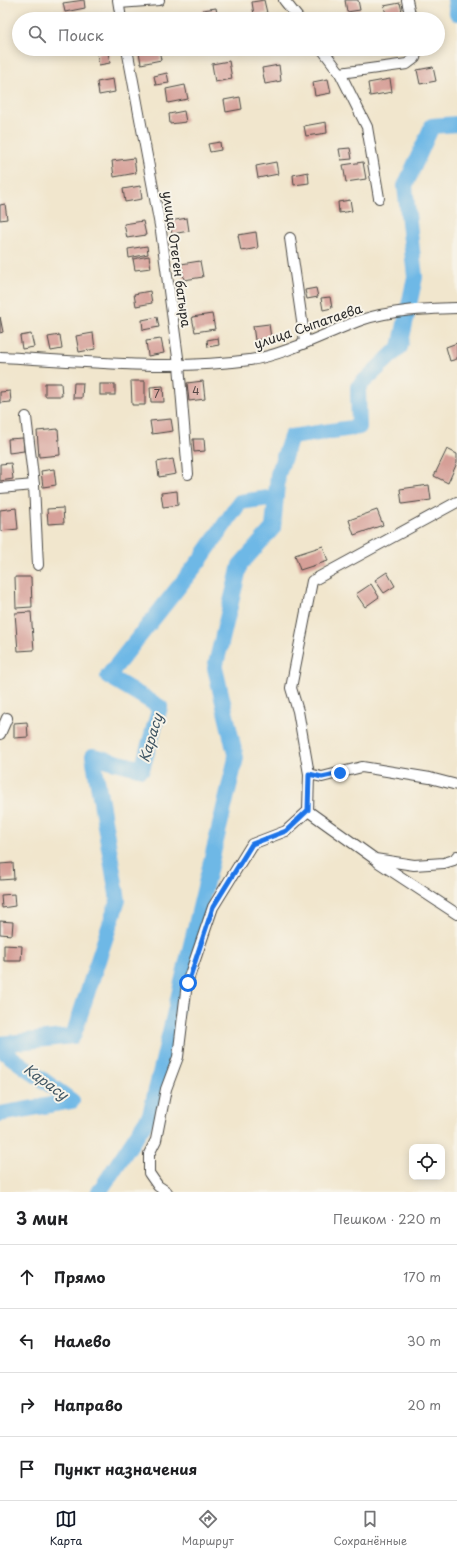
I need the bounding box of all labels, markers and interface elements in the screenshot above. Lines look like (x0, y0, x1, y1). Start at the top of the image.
search box (12, 12, 445, 56)
icon: search (26, 23, 48, 45)
text: Поиск (58, 23, 104, 46)
street label: улица Отеген батыра (159, 190, 197, 329)
street label: улица Сыпатаева (251, 298, 365, 353)
house number: 4 (192, 382, 200, 399)
house number: 7 (154, 385, 160, 402)
water label: Карасу (133, 710, 168, 765)
route end (331, 764, 349, 782)
route start (179, 974, 197, 992)
water label: Карасу (20, 1058, 73, 1105)
map controls (409, 1144, 445, 1180)
button: locate (409, 1144, 445, 1180)
text: 3 мин (16, 1205, 68, 1231)
text: Пешком · 220 m (333, 1209, 441, 1228)
text: Прямо (54, 1265, 105, 1288)
icon: ahead (16, 1266, 38, 1288)
text: 170 m (403, 1267, 441, 1286)
text: Налево (54, 1329, 111, 1352)
icon: left (16, 1330, 38, 1352)
text: 30 m (407, 1331, 441, 1350)
text: Направо (54, 1393, 123, 1416)
icon: right (16, 1394, 38, 1416)
text: 20 m (407, 1395, 441, 1414)
text: Пункт назначения (54, 1457, 197, 1480)
icon: arrive (16, 1458, 38, 1480)
tab: Карта (50, 1508, 82, 1549)
tab: Маршрут (182, 1508, 234, 1549)
tab: Сохранённые (334, 1508, 407, 1549)

